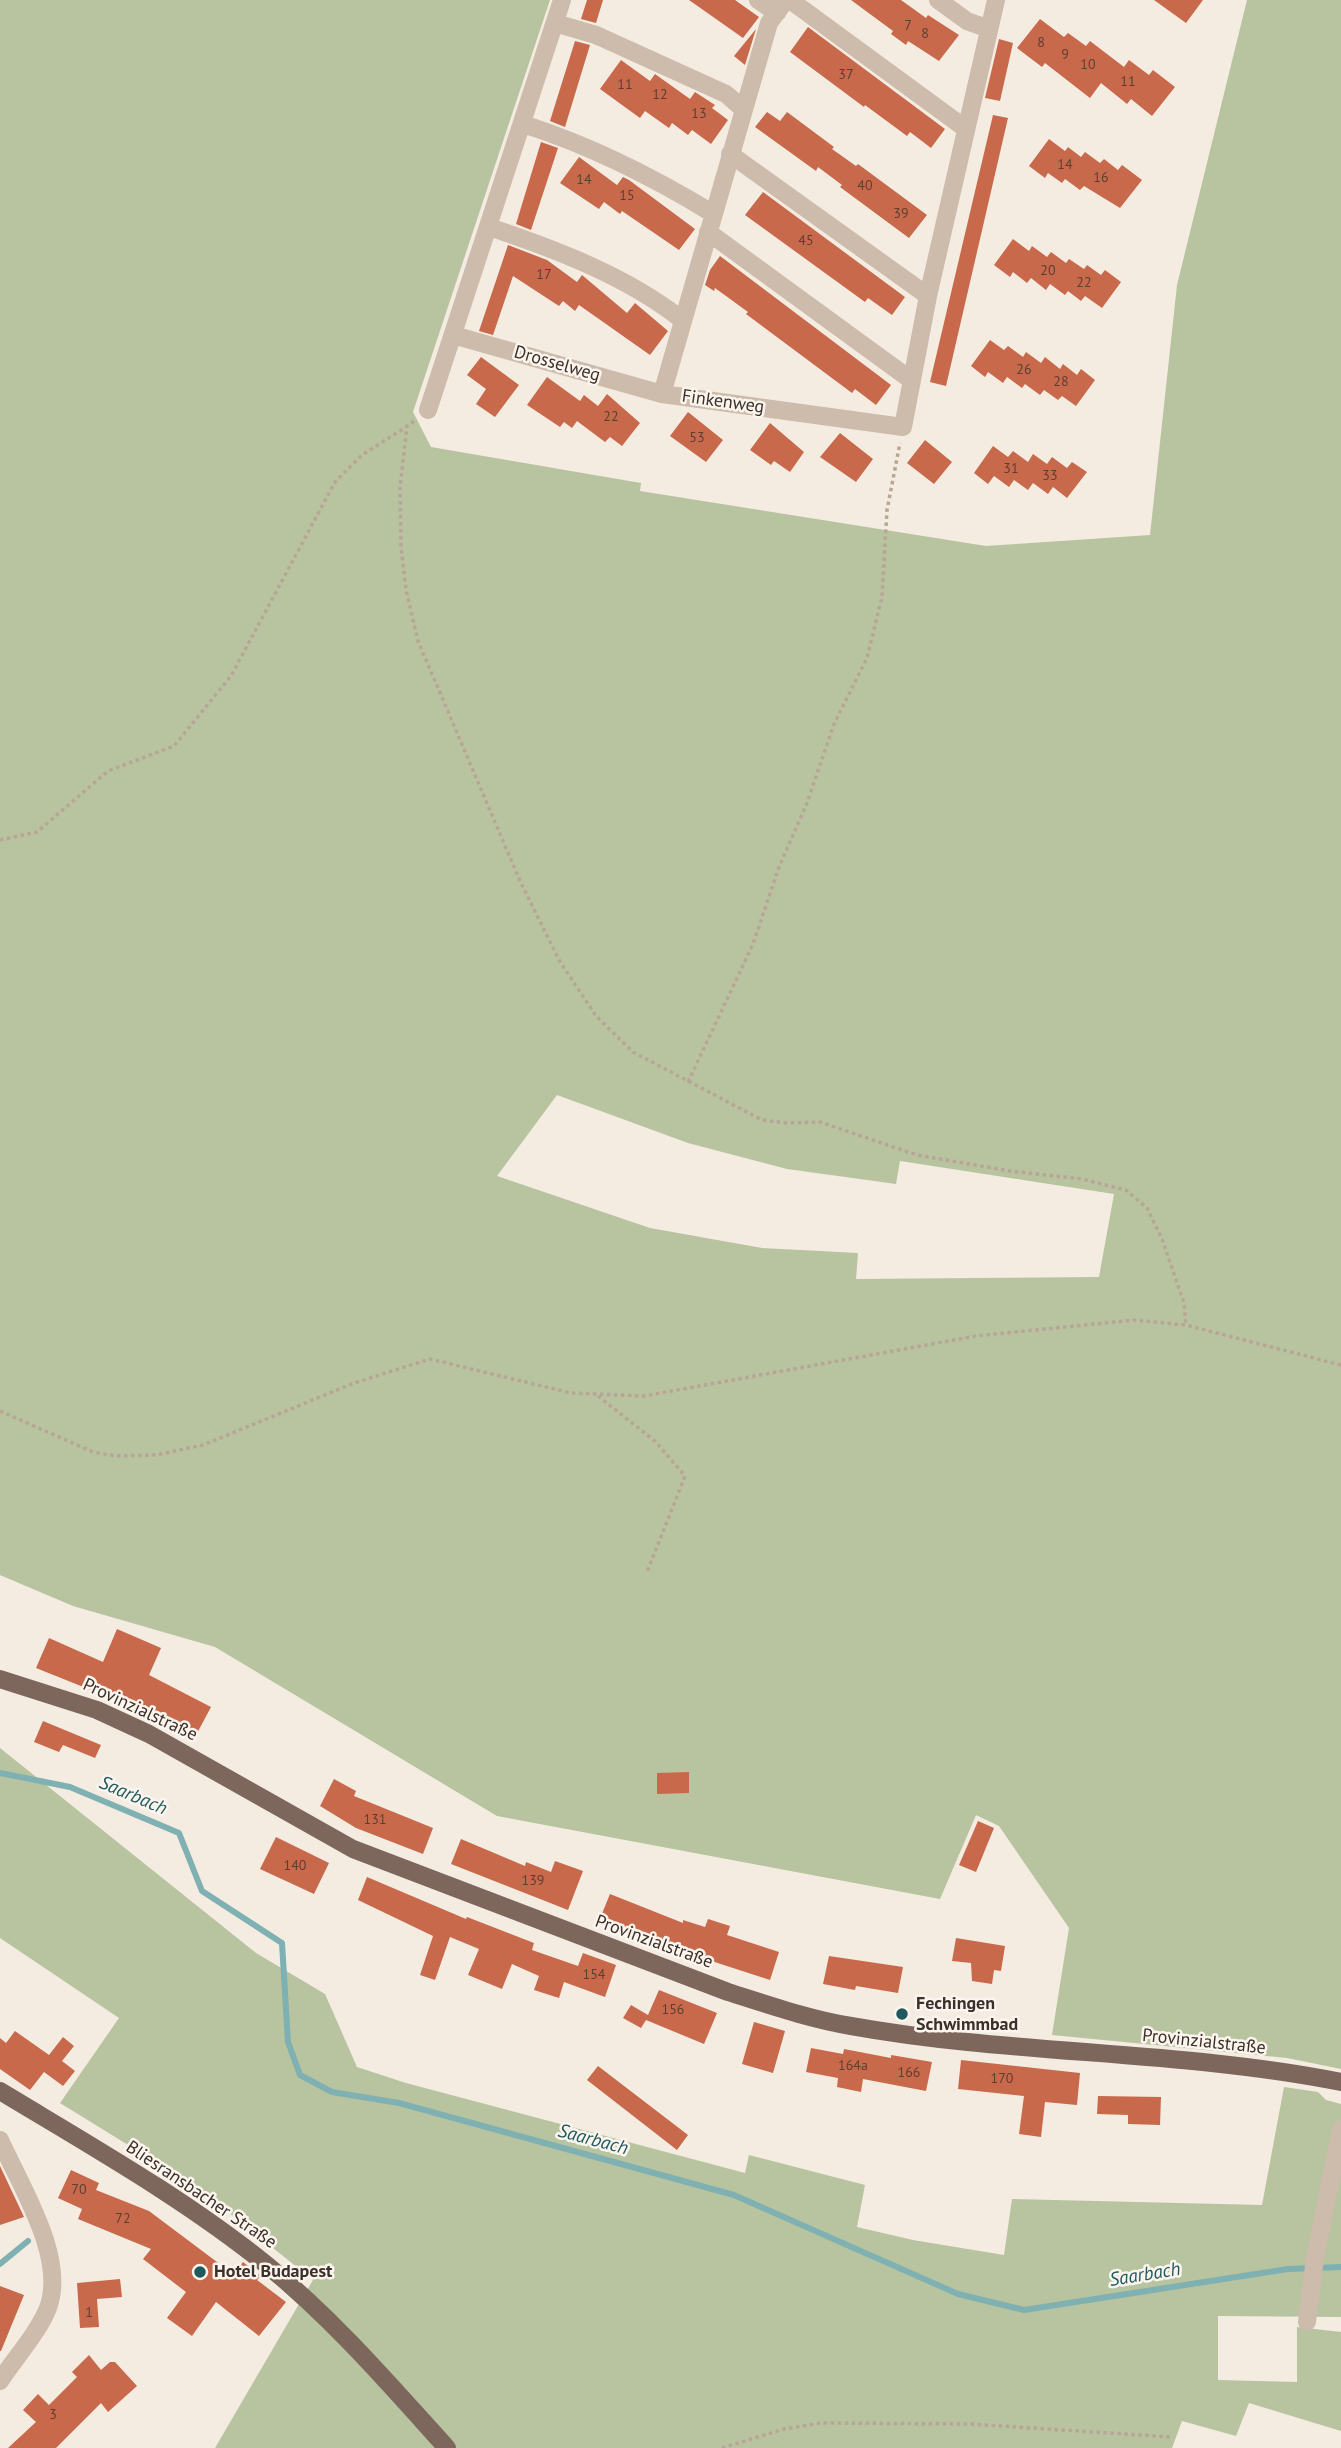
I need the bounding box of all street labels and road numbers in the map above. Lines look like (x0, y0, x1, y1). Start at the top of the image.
street label: Drosselweg (511, 341, 603, 387)
street label: Finkenweg (680, 386, 766, 418)
street label: Provinzialstraße (79, 1674, 201, 1746)
street label: Provinzialstraße (592, 1911, 716, 1973)
street label: Provinzialstraße (1141, 2025, 1267, 2059)
street label: Bliesransbacher Straße (122, 2137, 280, 2253)

